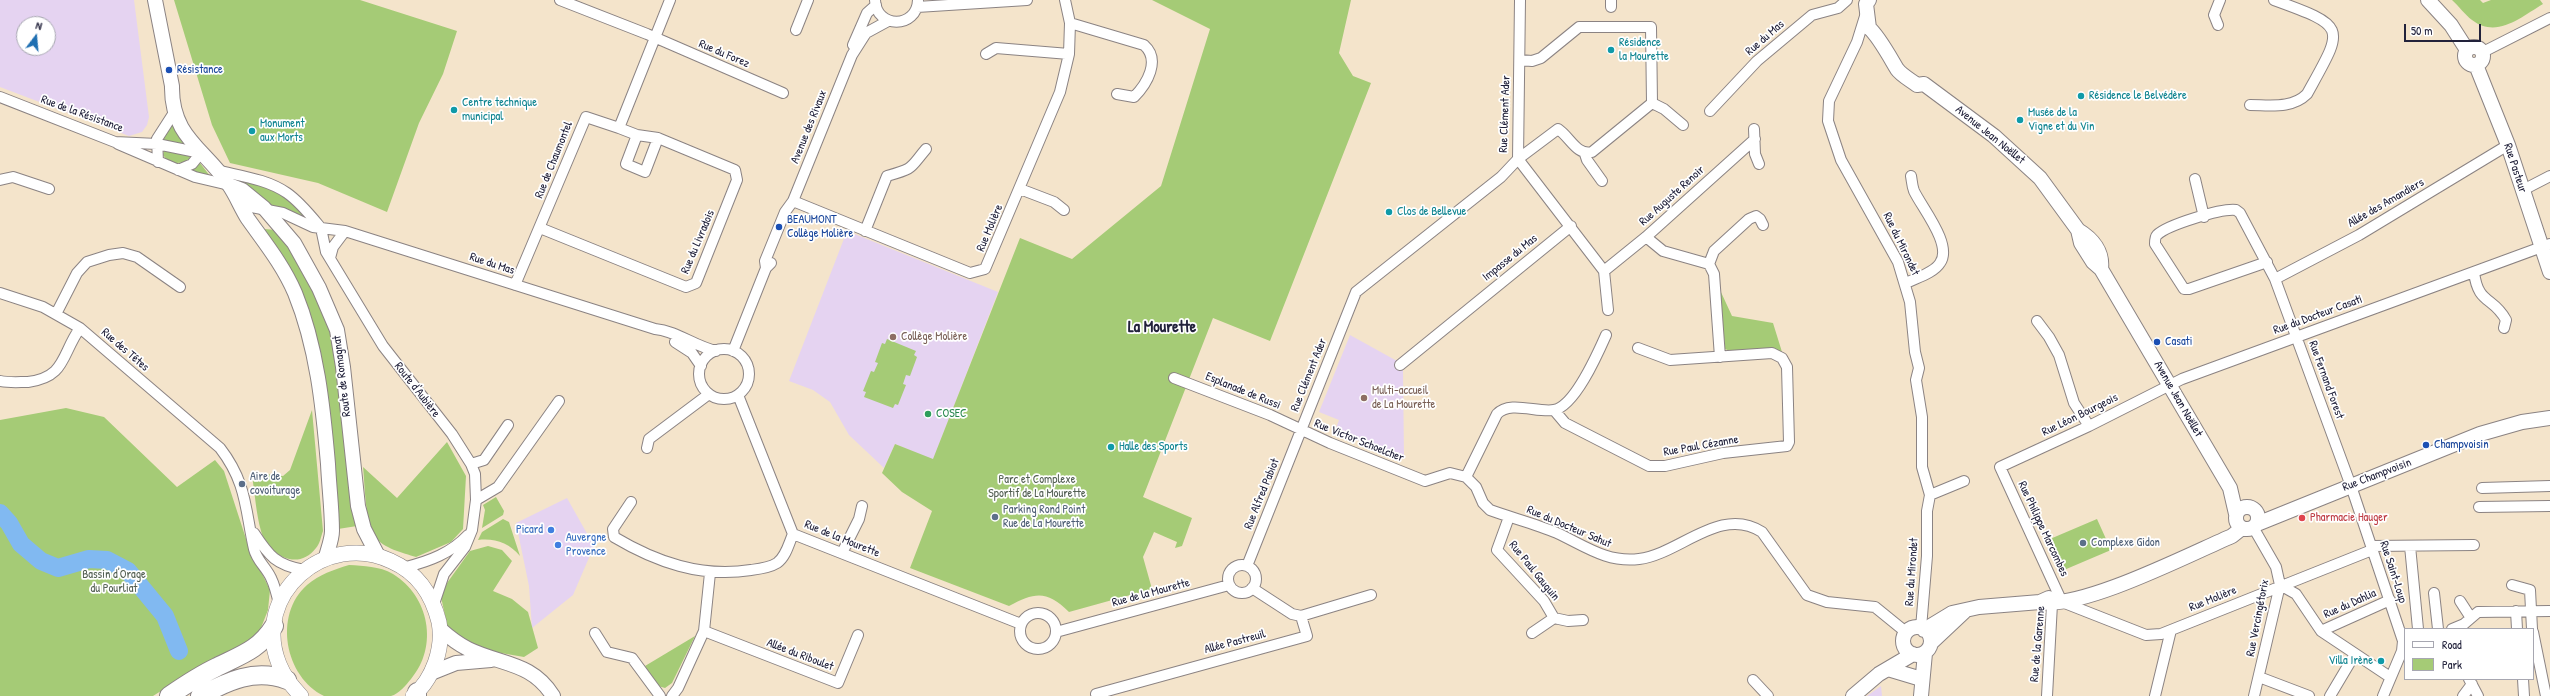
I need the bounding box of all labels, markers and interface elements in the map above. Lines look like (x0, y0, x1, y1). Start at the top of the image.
north arrow (16, 16, 56, 56)
scale bar (2406, 16, 2483, 42)
street label: Rue du Mas (1743, 17, 1787, 59)
text: N (34, 18, 44, 33)
text: 50 m (2411, 22, 2432, 39)
place label: Résidence la Mourette (1619, 36, 1669, 64)
street label: Rue du Forez (696, 37, 752, 71)
marker: Résidence la Mourette (1606, 45, 1616, 55)
place label: Résistance (177, 63, 223, 77)
marker: Résistance (164, 65, 174, 75)
street label: Rue Clément Ader (1496, 75, 1514, 153)
street label: Avenue des Rivaux (788, 88, 830, 166)
place label: Résidence le Belvédère (2089, 89, 2187, 103)
marker: Résidence le Belvédère (2076, 91, 2086, 101)
street label: Rue de la Résistance (39, 92, 125, 136)
place label: Centre technique municipal (462, 96, 537, 124)
street label: Avenue Jean Noëllet (1952, 103, 2028, 167)
marker: Centre technique municipal (449, 105, 459, 115)
place label: Musée de la Vigne et du Vin (2028, 106, 2094, 134)
marker: Musée de la Vigne et du Vin (2015, 115, 2025, 125)
place label: Monument aux Morts (260, 117, 305, 145)
street label: Rue de Chaumontel (532, 119, 576, 201)
marker: Monument aux Morts (247, 126, 257, 136)
street label: Rue Pasteur (2500, 141, 2530, 195)
street label: Rue Auguste Renoir (1636, 163, 1708, 229)
street label: Allée des Amandiers (2345, 175, 2427, 231)
street label: Rue Molière (974, 202, 1006, 254)
place label: Clos de Bellevue (1397, 205, 1466, 219)
marker: Clos de Bellevue (1384, 207, 1394, 217)
street label: Rue du Livradois (678, 208, 718, 276)
street label: Rue du Mirondet (1880, 210, 1922, 278)
place label: BEAUMONT Collège Molière (787, 213, 853, 241)
marker: BEAUMONT Collège Molière (774, 222, 784, 232)
street label: Impasse du Mas (1480, 232, 1540, 284)
street label: Rue du Mas (468, 250, 516, 278)
street label: Rue du Docteur Casati (2272, 292, 2364, 338)
district label: La Mourette (1128, 318, 1196, 338)
street label: Rue des Têtes (98, 325, 152, 375)
place label: Collège Molière (901, 330, 967, 344)
marker: Collège Molière (888, 332, 898, 342)
street label: Route de Romagnat (330, 335, 354, 417)
place label: Casati (2165, 335, 2192, 349)
street label: Rue Clément Ader (1288, 336, 1330, 414)
marker: Casati (2152, 337, 2162, 347)
street label: Rue Fernand Forest (2305, 339, 2347, 421)
street label: Avenue Jean Noëllet (2150, 358, 2206, 440)
street label: Route d'Aubière (391, 360, 443, 420)
street label: Esplanade de Russi (1203, 369, 1283, 413)
place label: Multi-accueil de La Mourette (1372, 384, 1435, 412)
street label: Rue Léon Bourgeois (2040, 390, 2120, 440)
marker: Multi-accueil de La Mourette (1359, 393, 1369, 403)
place label: COSEC (936, 407, 967, 421)
marker: COSEC (923, 409, 933, 419)
street label: Rue Victor Schoelcher (1312, 416, 1406, 466)
street label: Rue Paul Cézanne (1662, 432, 1740, 460)
place label: Champvoisin (2434, 438, 2489, 452)
place label: Halle des Sports (1119, 440, 1188, 454)
marker: Champvoisin (2421, 440, 2431, 450)
marker: Halle des Sports (1106, 442, 1116, 452)
street label: Rue Champvoisin (2341, 455, 2413, 495)
street label: Rue Alfred Pabiot (1241, 457, 1283, 531)
place label: Aire de covoiturage (250, 470, 300, 498)
park label: Parc et Complexe Sportif de La Mourette (988, 473, 1086, 501)
marker: Aire de covoiturage (237, 479, 247, 489)
street label: Rue Philippe Marcombes (2015, 479, 2071, 579)
place label: Parking Rond Point Rue de La Mourette (1003, 503, 1085, 531)
street label: Rue du Docteur Sahut (1525, 503, 1613, 551)
place label: Pharmacie Hauger (2310, 511, 2388, 525)
marker: Parking Rond Point Rue de La Mourette (990, 512, 1000, 522)
marker: Pharmacie Hauger (2297, 513, 2307, 523)
street label: Rue de la Mourette (802, 517, 882, 561)
place label: Picard (516, 523, 543, 537)
marker: Picard (546, 525, 556, 535)
place label: Auvergne Provence (566, 531, 606, 559)
place label: Complexe Gidon (2091, 536, 2160, 550)
street label: Rue du Mirondet (1902, 537, 1922, 607)
street label: Rue Paul Gauguin (1506, 538, 1562, 604)
marker: Complexe Gidon (2078, 538, 2088, 548)
street label: Rue Saint-Loup (2376, 539, 2410, 605)
marker: Auvergne Provence (553, 540, 563, 550)
park label: Bassin d'Orage du Pourliat (82, 568, 146, 596)
street label: Rue de la Mourette (1111, 576, 1191, 610)
street label: Rue Vercingétorix (2243, 578, 2273, 658)
street label: Rue Molière (2187, 583, 2239, 615)
street label: Rue du Dahlia (2321, 586, 2379, 622)
street label: Rue de la Garenne (2028, 605, 2048, 683)
street label: Allée Pastreuil (1203, 627, 1267, 657)
legend (2404, 628, 2534, 680)
street label: Allée du Riboulet (765, 636, 835, 674)
text: Road (2442, 636, 2462, 653)
place label: Villa Irène (2329, 654, 2373, 668)
marker: Villa Irène (2376, 656, 2386, 666)
text: Park (2442, 656, 2462, 673)

